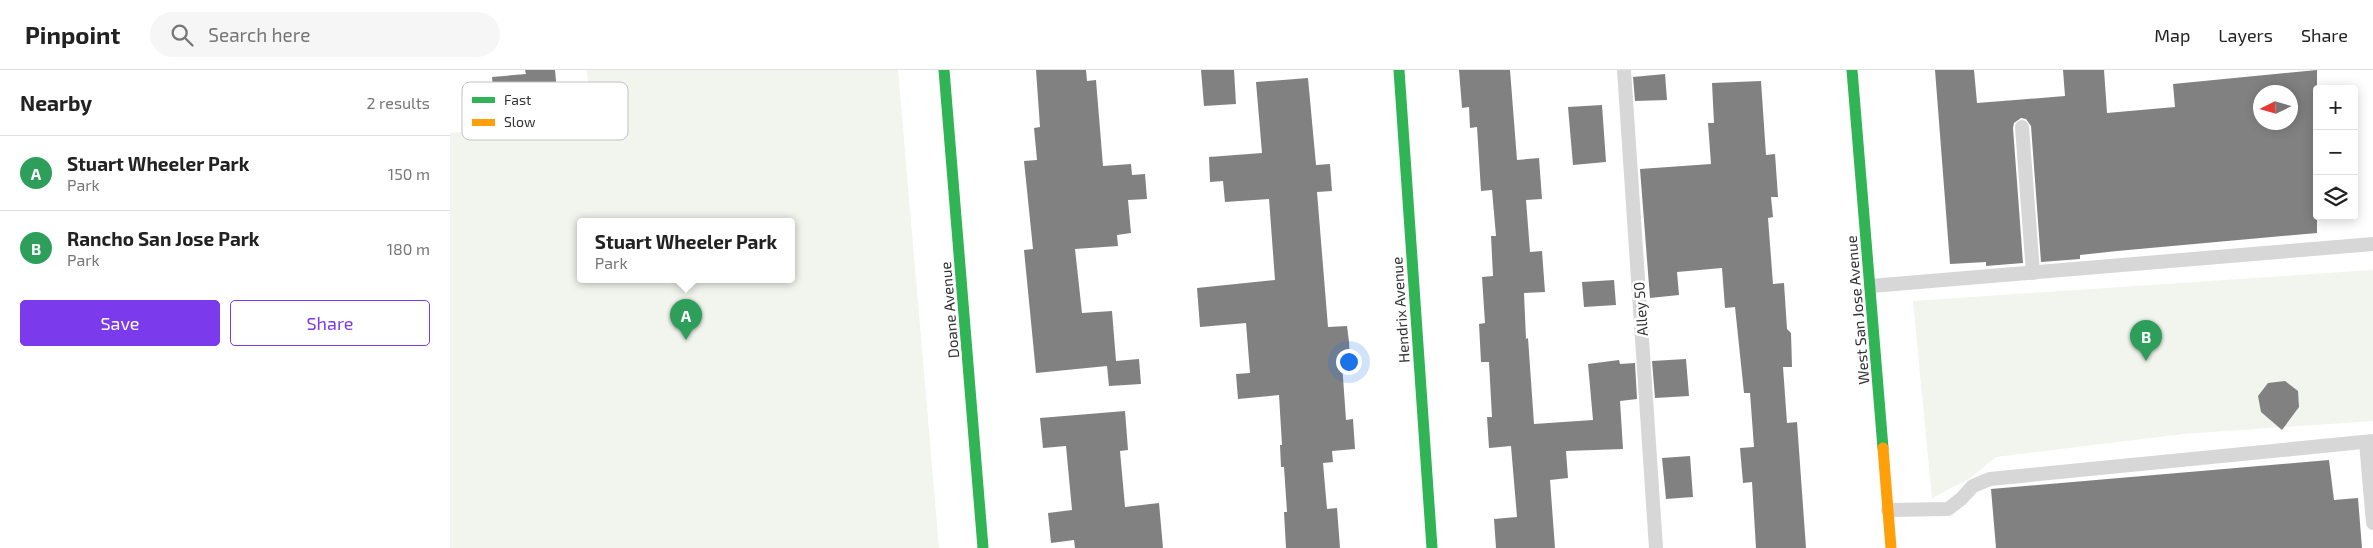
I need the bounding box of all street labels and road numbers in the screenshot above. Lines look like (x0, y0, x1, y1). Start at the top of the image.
street label: West San Jose Avenue (1842, 235, 1872, 385)
street label: Hendrix Avenue (1387, 256, 1413, 364)
street label: Doane Avenue (936, 261, 962, 359)
street label: Alley 50 (1629, 281, 1651, 337)

